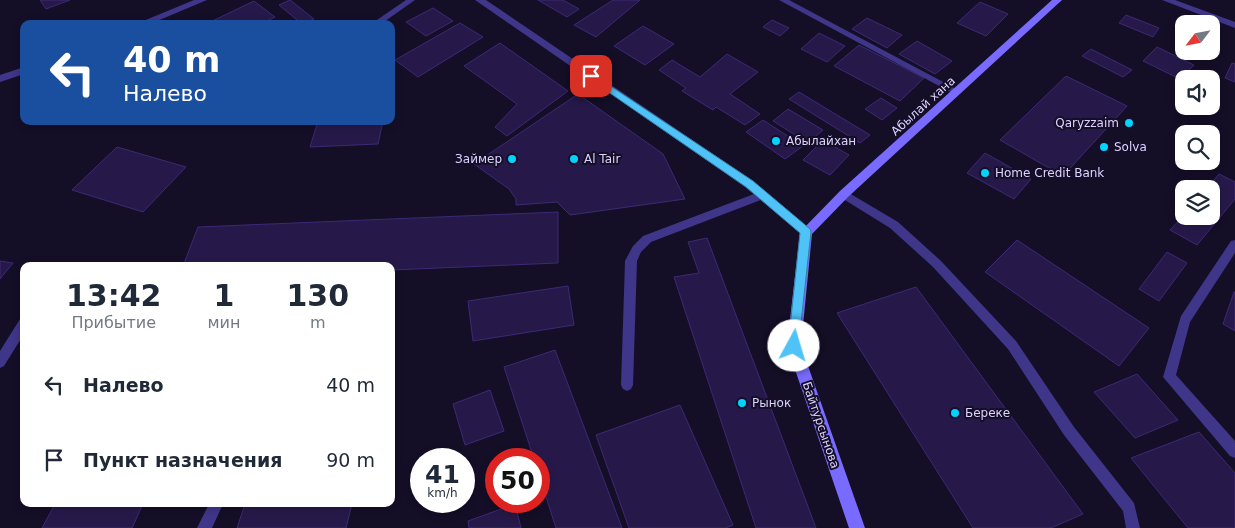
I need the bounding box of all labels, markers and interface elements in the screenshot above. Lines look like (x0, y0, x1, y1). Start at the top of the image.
north arrow (1175, 15, 1220, 60)
map controls (1175, 15, 1220, 225)
icon: left (40, 40, 105, 105)
text: 40 m (123, 40, 220, 80)
pin (570, 55, 612, 97)
icon: arrive (577, 62, 605, 90)
button: sound (1175, 70, 1220, 115)
street label: Абылай хана (888, 74, 958, 138)
text: Налево (123, 81, 207, 106)
place label: Qaryzzaim (1055, 116, 1119, 130)
marker: Qaryzzaim (1123, 117, 1135, 129)
button: search (1175, 125, 1220, 170)
place label: Абылайхан (786, 134, 856, 148)
marker: Абылайхан (770, 135, 782, 147)
place label: Solva (1114, 140, 1147, 154)
marker: Solva (1098, 141, 1110, 153)
place label: Займер (455, 152, 502, 166)
place label: Al Tair (584, 152, 620, 166)
marker: Займер (506, 153, 518, 165)
marker: Al Tair (568, 153, 580, 165)
place label: Home Credit Bank (995, 166, 1104, 180)
marker: Home Credit Bank (979, 167, 991, 179)
button: layers (1175, 180, 1220, 225)
text: 13:42 (66, 278, 161, 313)
text: 1 (214, 278, 234, 313)
text: 130 (286, 278, 349, 313)
text: Прибытие (71, 313, 156, 332)
text: мин (207, 313, 240, 332)
text: m (310, 313, 326, 332)
position arrow (767, 319, 819, 371)
icon: left (40, 371, 68, 399)
text: Налево (83, 374, 164, 396)
text: 40 m (326, 374, 375, 396)
street label: Байтурсынова (800, 380, 842, 470)
place label: Рынок (752, 396, 791, 410)
marker: Рынок (736, 397, 748, 409)
place label: Береке (965, 406, 1010, 420)
marker: Береке (949, 407, 961, 419)
icon: arrive (40, 446, 68, 474)
speed limit sign: 50 (485, 448, 550, 513)
text: Пункт назначения (83, 449, 282, 471)
text: 90 m (326, 449, 375, 471)
text: 41 (425, 460, 460, 489)
text: km/h (427, 486, 458, 500)

